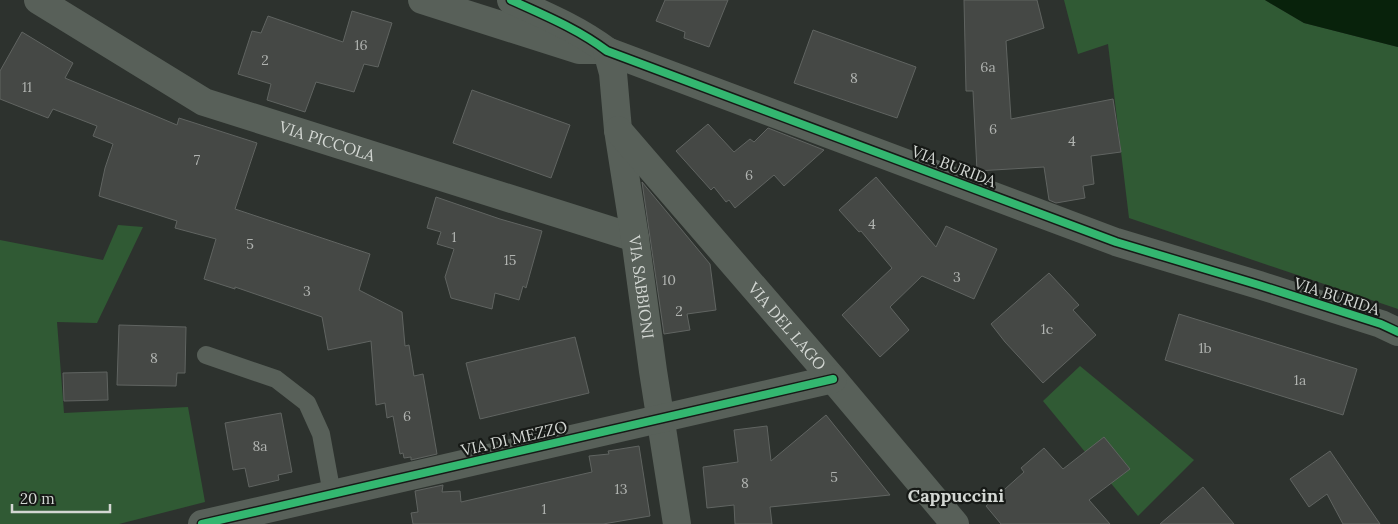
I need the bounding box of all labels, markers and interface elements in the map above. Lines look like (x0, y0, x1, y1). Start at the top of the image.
house number: 16 (354, 36, 368, 54)
house number: 2 (261, 51, 269, 69)
house number: 6a (980, 58, 996, 76)
house number: 8 (850, 69, 858, 87)
house number: 11 (22, 78, 32, 96)
street label: VIA PICCOLA (276, 116, 379, 166)
house number: 6 (989, 120, 997, 138)
house number: 4 (1068, 132, 1076, 150)
street label: VIA BURIDA (908, 140, 1000, 192)
house number: 7 (194, 151, 201, 169)
house number: 6 (745, 166, 753, 184)
house number: 4 (868, 215, 876, 233)
house number: 1 (451, 228, 457, 246)
street label: VIA SABBIONI (625, 233, 659, 340)
house number: 5 (246, 235, 254, 253)
house number: 15 (504, 251, 516, 269)
house number: 3 (953, 268, 961, 286)
house number: 10 (662, 271, 676, 289)
street label: VIA BURIDA (1291, 272, 1383, 320)
street label: VIA DEL LAGO (743, 277, 831, 374)
house number: 3 (303, 282, 311, 300)
house number: 2 (675, 302, 683, 320)
house number: 1c (1041, 320, 1053, 338)
house number: 1b (1198, 339, 1212, 357)
house number: 8 (150, 349, 158, 367)
house number: 1a (1294, 371, 1306, 389)
house number: 6 (403, 407, 411, 425)
street label: VIA DI MEZZO (458, 416, 569, 460)
house number: 8a (252, 437, 268, 455)
house number: 5 (830, 468, 838, 486)
house number: 8 (741, 474, 749, 492)
house number: 13 (615, 480, 628, 498)
scale bar (12, 482, 110, 514)
district label: Cappuccini (908, 484, 1004, 507)
text: 20 m (20, 489, 55, 508)
house number: 1 (541, 500, 547, 518)

